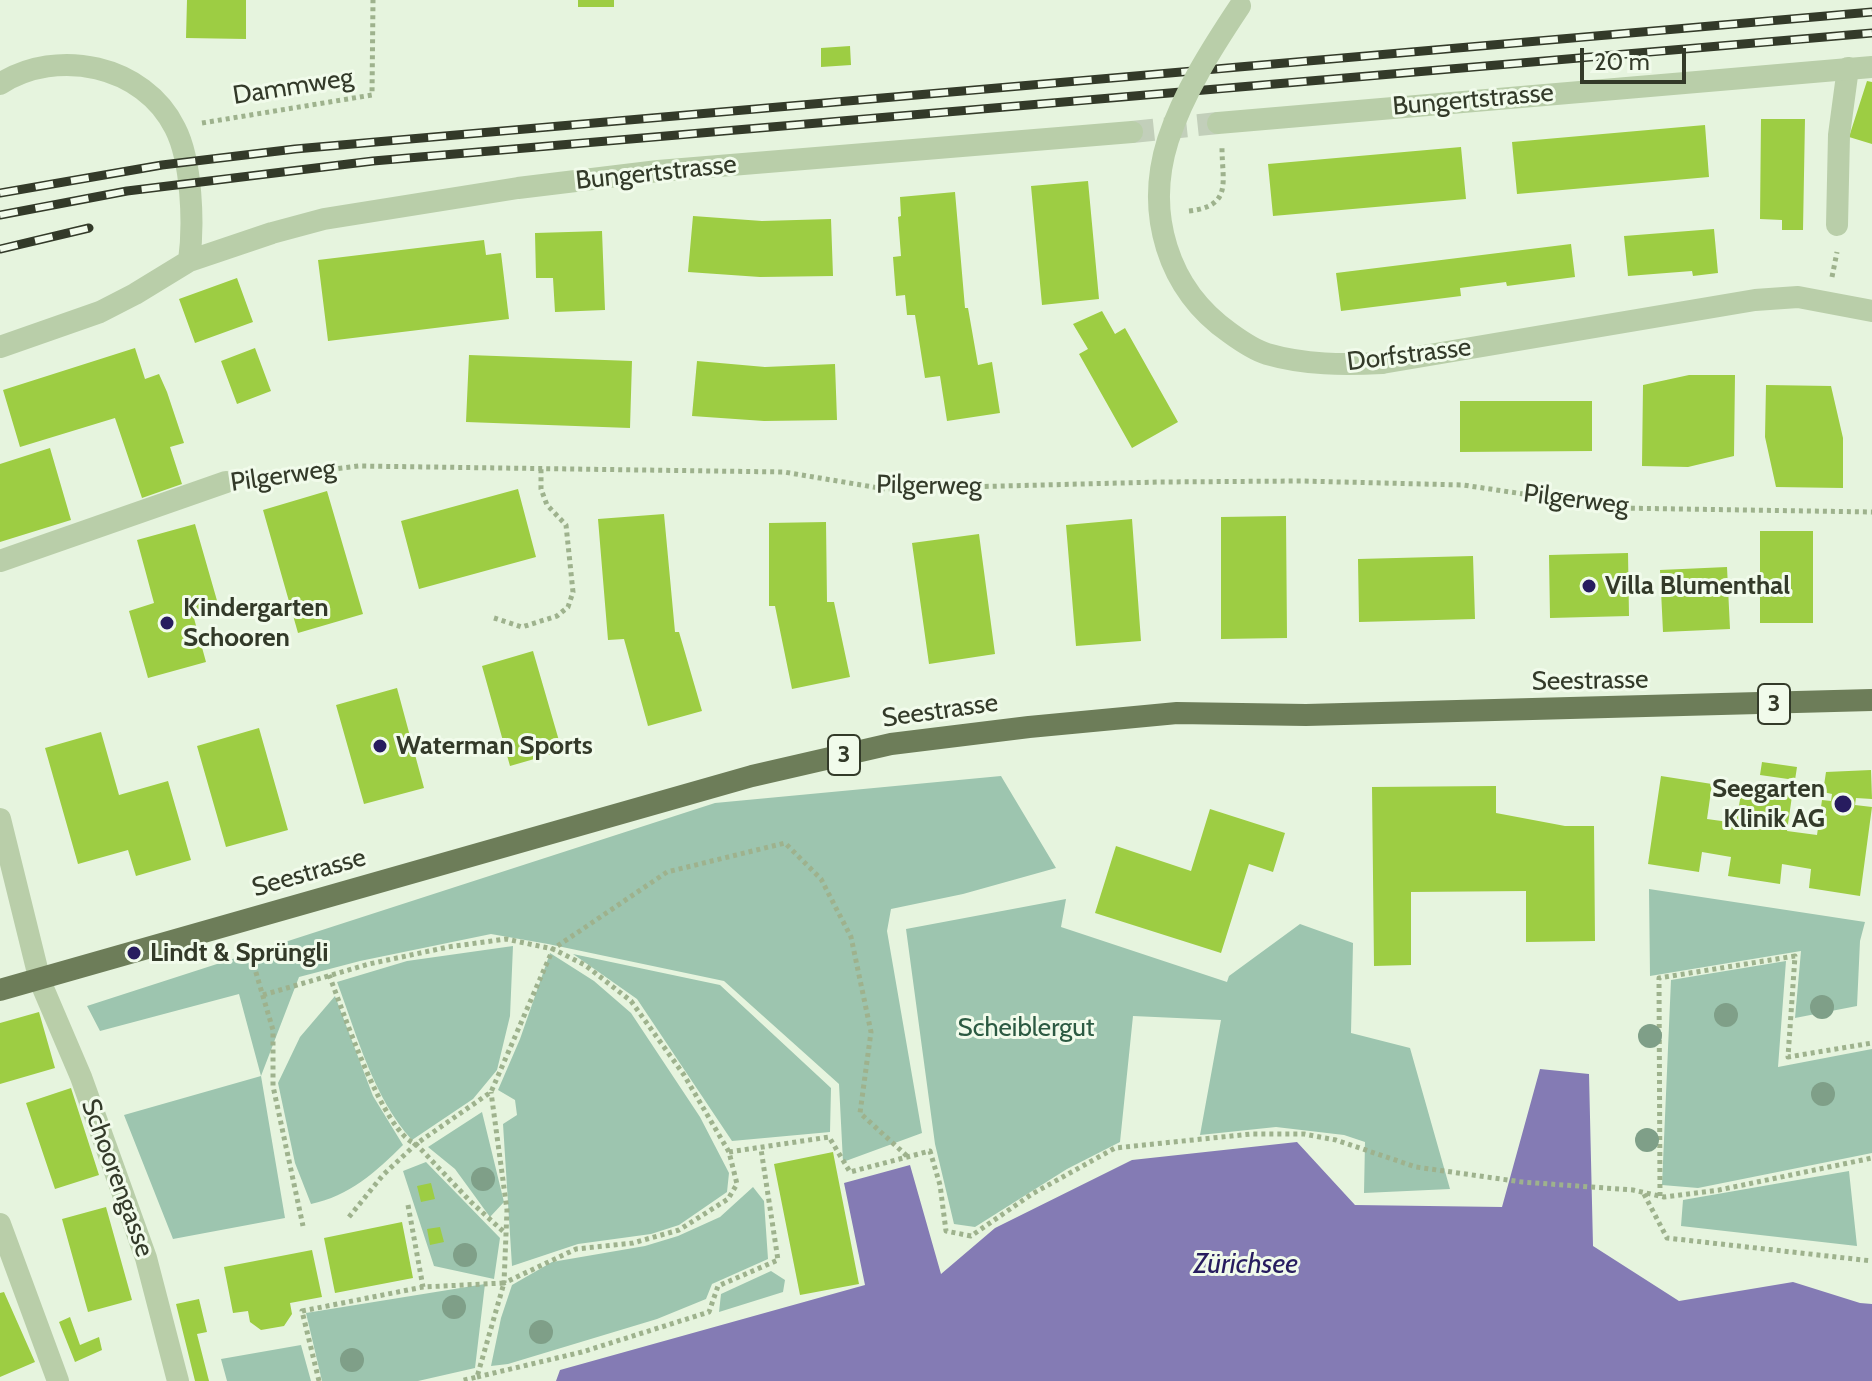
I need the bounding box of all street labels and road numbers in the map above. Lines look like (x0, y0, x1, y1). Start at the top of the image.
street label: Dammweg (231, 62, 355, 112)
street label: Bungertstrasse (1391, 77, 1555, 123)
street label: Bungertstrasse (574, 149, 738, 197)
street label: Dorfstrasse (1345, 332, 1473, 378)
street label: Pilgerweg (228, 453, 338, 499)
street label: Pilgerweg (876, 469, 982, 503)
street label: Pilgerweg (1522, 478, 1630, 522)
street label: Seestrasse (1531, 664, 1649, 698)
road number: 3 (1758, 684, 1790, 724)
street label: Seestrasse (880, 687, 1000, 735)
road number: 3 (828, 735, 860, 775)
street label: Seestrasse (249, 842, 369, 904)
street label: Schoorengasse (74, 1095, 160, 1261)

